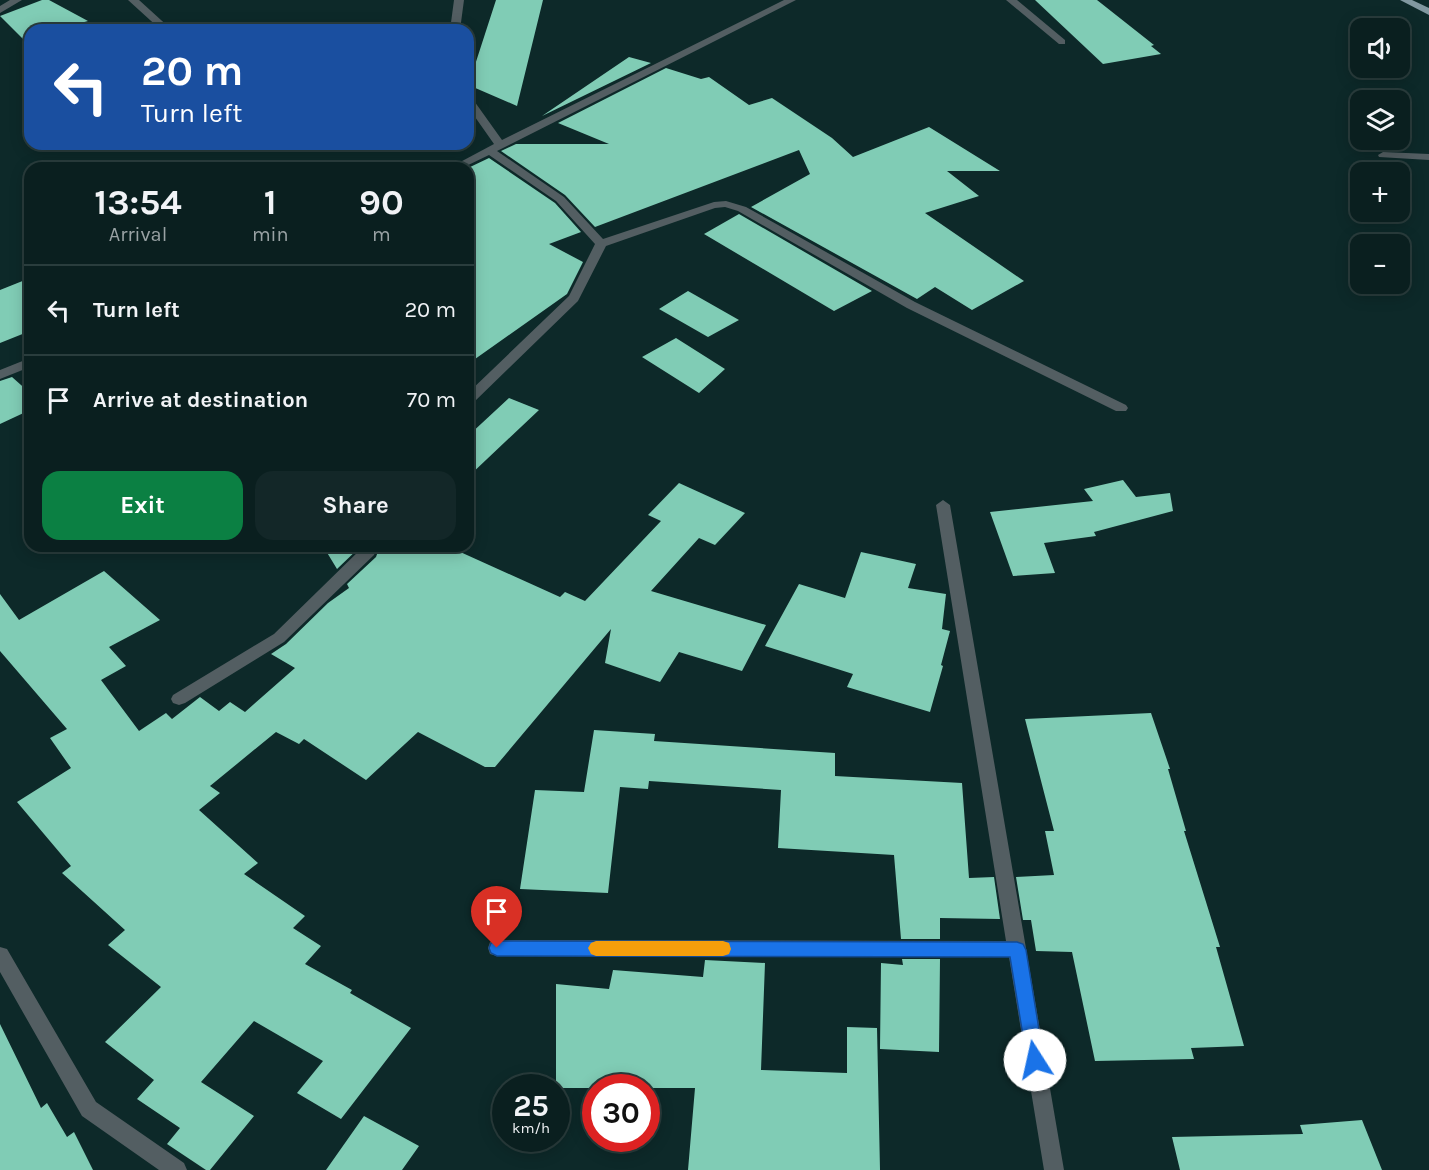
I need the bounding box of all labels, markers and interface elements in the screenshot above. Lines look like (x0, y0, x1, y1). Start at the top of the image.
map controls (1350, 18, 1410, 294)
button: sound (1350, 18, 1410, 78)
text: 20 m (141, 46, 243, 96)
icon: left (42, 48, 120, 126)
button: layers (1350, 90, 1410, 150)
text: Turn left (141, 97, 242, 129)
button: + (1350, 162, 1410, 222)
text: 13:54 (94, 181, 182, 223)
text: 1 (264, 181, 277, 223)
text: 90 (359, 181, 404, 223)
text: Arrival (109, 223, 167, 246)
text: min (252, 223, 289, 246)
text: m (372, 223, 391, 246)
button: − (1350, 234, 1410, 294)
icon: left (42, 294, 75, 327)
text: Turn left (93, 297, 180, 323)
text: 20 m (404, 297, 456, 323)
icon: arrive (42, 384, 75, 417)
text: Arrive at destination (93, 387, 308, 413)
text: 70 m (407, 387, 456, 413)
button: Exit (42, 471, 243, 540)
button: Share (255, 471, 456, 540)
pin (471, 886, 522, 948)
icon: arrive (480, 895, 513, 928)
position arrow (1003, 1028, 1067, 1092)
speed limit sign: 30 (582, 1074, 660, 1152)
text: 25 (513, 1088, 549, 1124)
text: km/h (512, 1119, 550, 1137)

